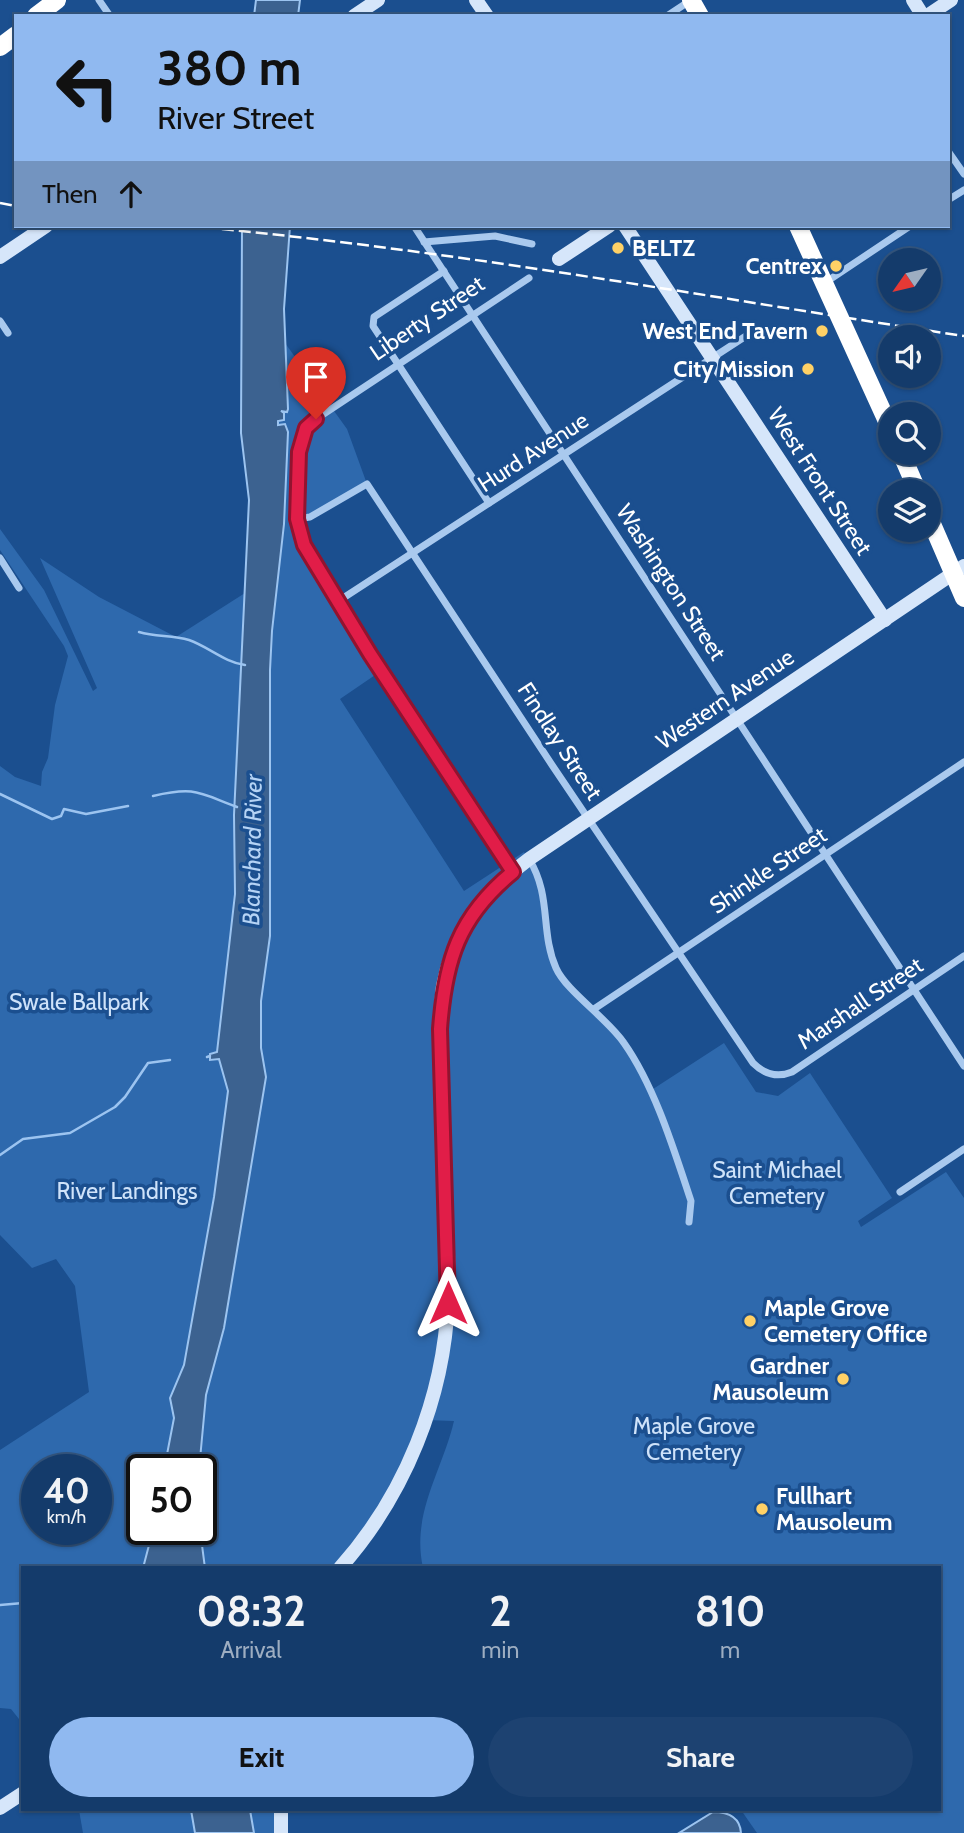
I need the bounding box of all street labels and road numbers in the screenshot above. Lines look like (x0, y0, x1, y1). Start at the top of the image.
street label: Liberty Street (365, 269, 490, 366)
street label: West Front Street (762, 402, 878, 560)
street label: Hurd Avenue (473, 406, 594, 498)
street label: Washington Street (610, 499, 732, 666)
street label: Western Avenue (651, 643, 799, 755)
street label: Findlay Street (512, 677, 608, 805)
street label: Shinkle Street (704, 820, 832, 919)
street label: Marshall Street (792, 951, 928, 1055)

